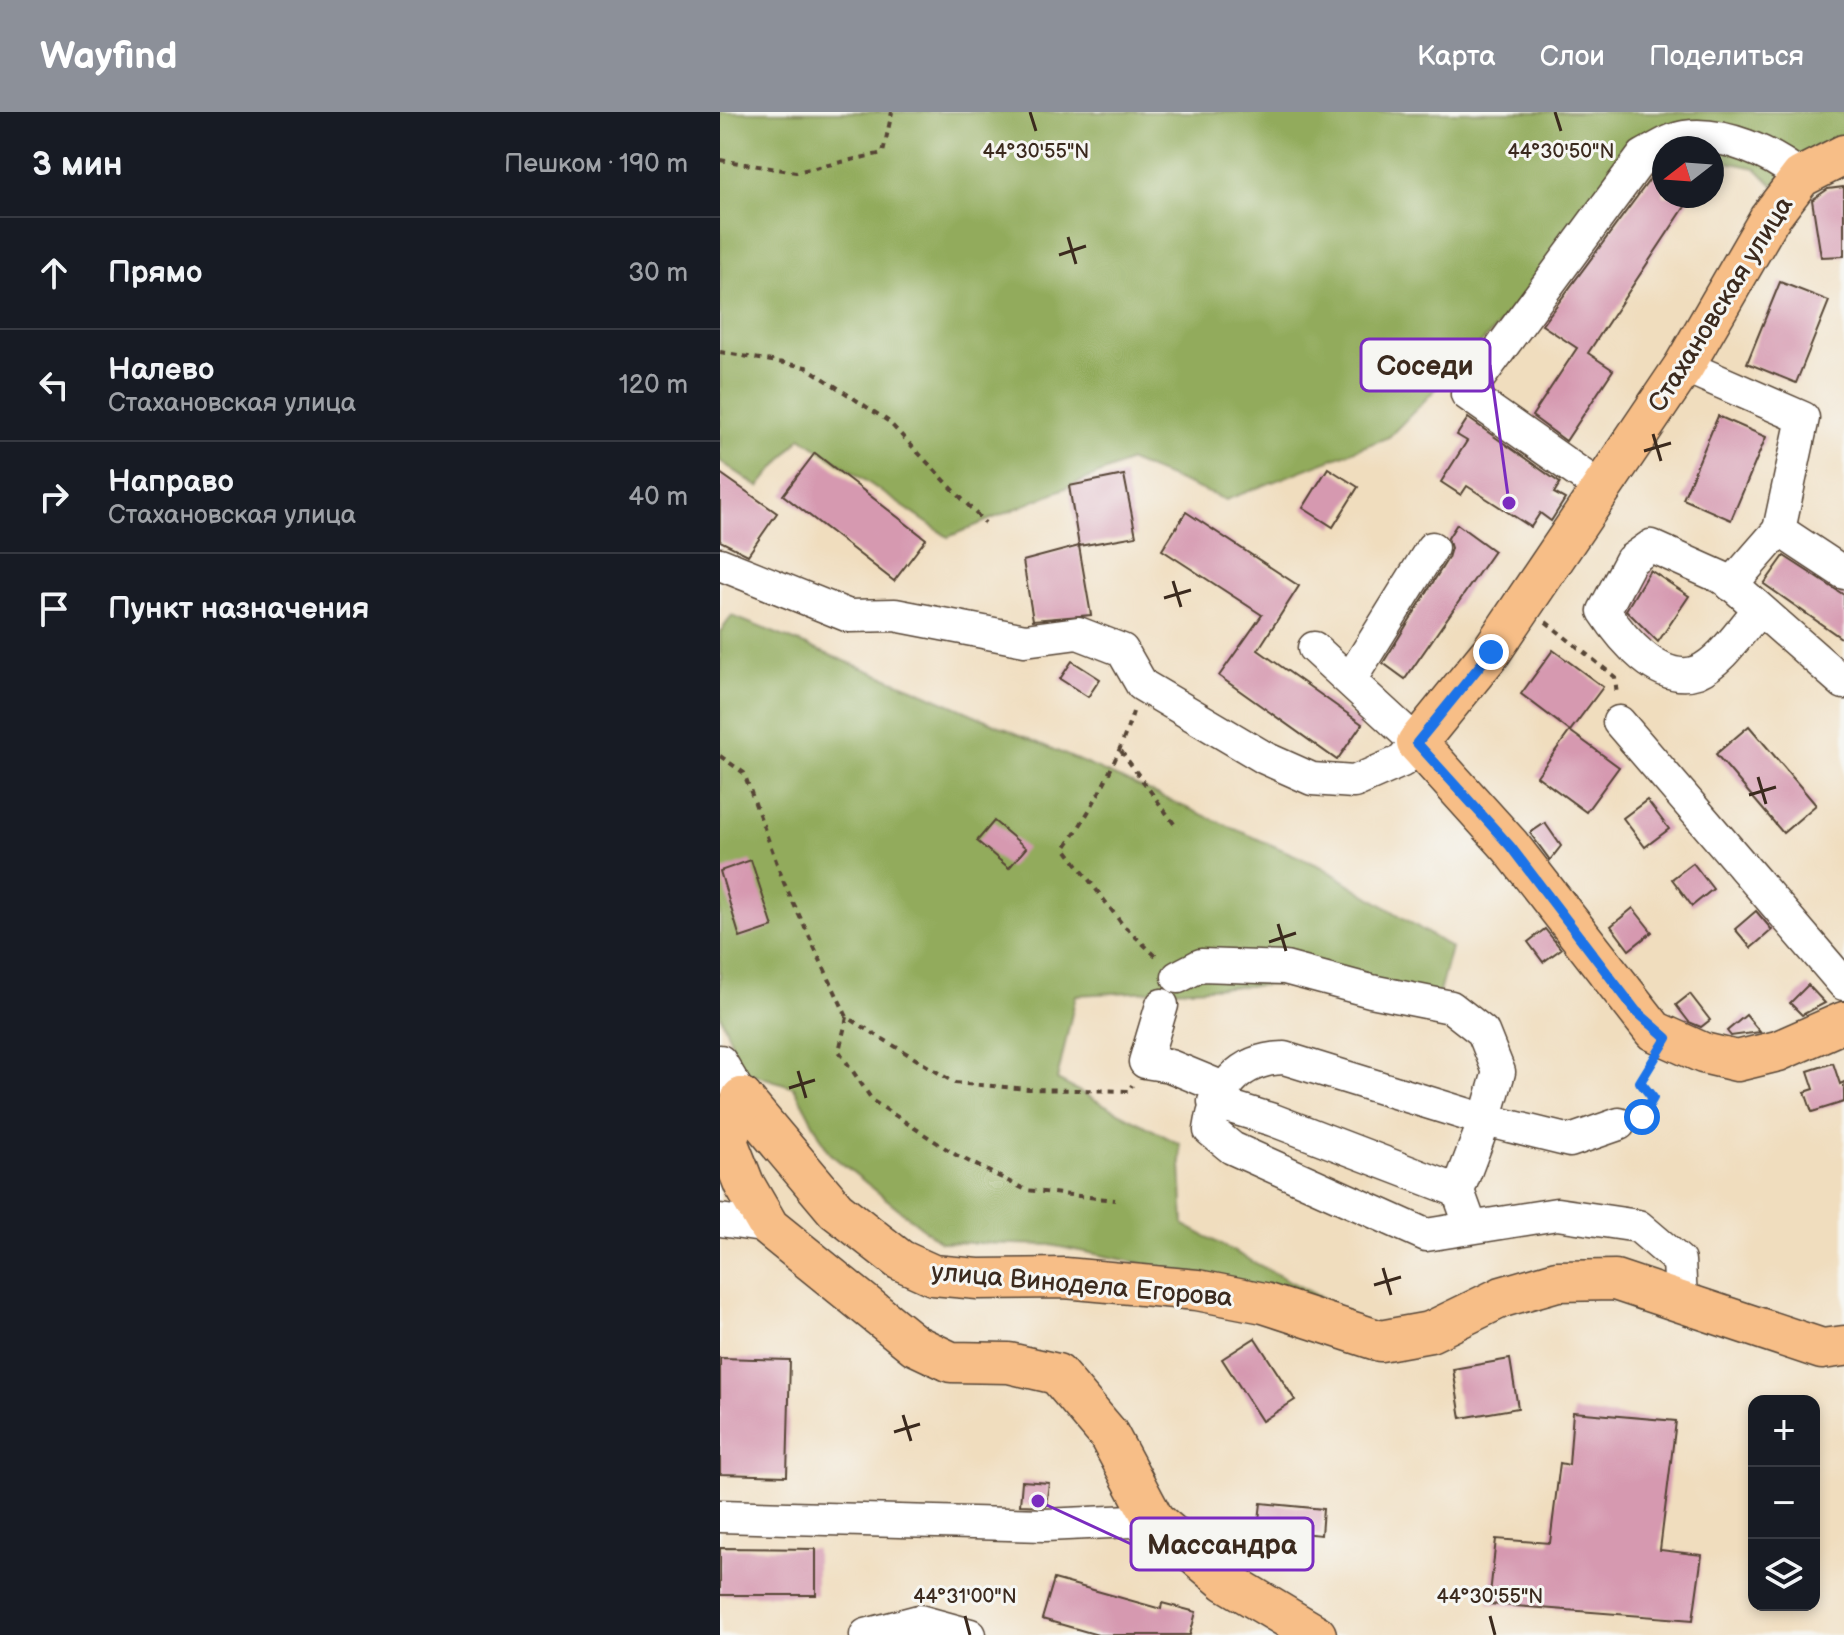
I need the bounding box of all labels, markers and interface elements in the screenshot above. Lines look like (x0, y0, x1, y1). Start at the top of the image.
text: Wayfind (40, 34, 178, 79)
text: Карта (1417, 40, 1496, 73)
text: Слои (1540, 40, 1605, 73)
text: Поделиться (1649, 40, 1804, 73)
north arrow (1652, 136, 1724, 208)
text: 44°30'55"N (983, 140, 1089, 164)
text: 44°30'50"N (1507, 140, 1615, 164)
text: 3 мин (32, 144, 123, 185)
text: Пешком · 190 m (504, 149, 688, 180)
street label: Стахановская улица (1642, 191, 1800, 418)
icon: ahead (32, 251, 76, 295)
text: Прямо (108, 255, 202, 291)
text: 30 m (628, 258, 688, 289)
callout: Соседи (1361, 339, 1490, 391)
text: Соседи (1377, 350, 1474, 383)
text: Налево (108, 352, 214, 388)
icon: left (32, 363, 76, 407)
text: 120 m (619, 370, 688, 401)
text: Стахановская улица (108, 388, 356, 419)
text: Направо (108, 464, 234, 500)
icon: right (32, 475, 76, 519)
text: 40 m (628, 482, 688, 513)
text: Стахановская улица (108, 500, 356, 531)
icon: arrive (32, 587, 76, 631)
text: Пункт назначения (108, 591, 369, 627)
route end (1473, 634, 1509, 670)
route start (1624, 1099, 1660, 1135)
street label: улица Винодела Егорова (930, 1257, 1234, 1314)
map controls (1748, 1395, 1820, 1611)
button: + (1748, 1395, 1820, 1467)
button: − (1748, 1467, 1820, 1539)
callout: Массандра (1131, 1518, 1313, 1570)
text: Массандра (1147, 1529, 1298, 1562)
button: layers (1748, 1539, 1820, 1611)
text: 44°31'00"N (913, 1585, 1017, 1609)
text: 44°30'55"N (1437, 1585, 1543, 1609)

